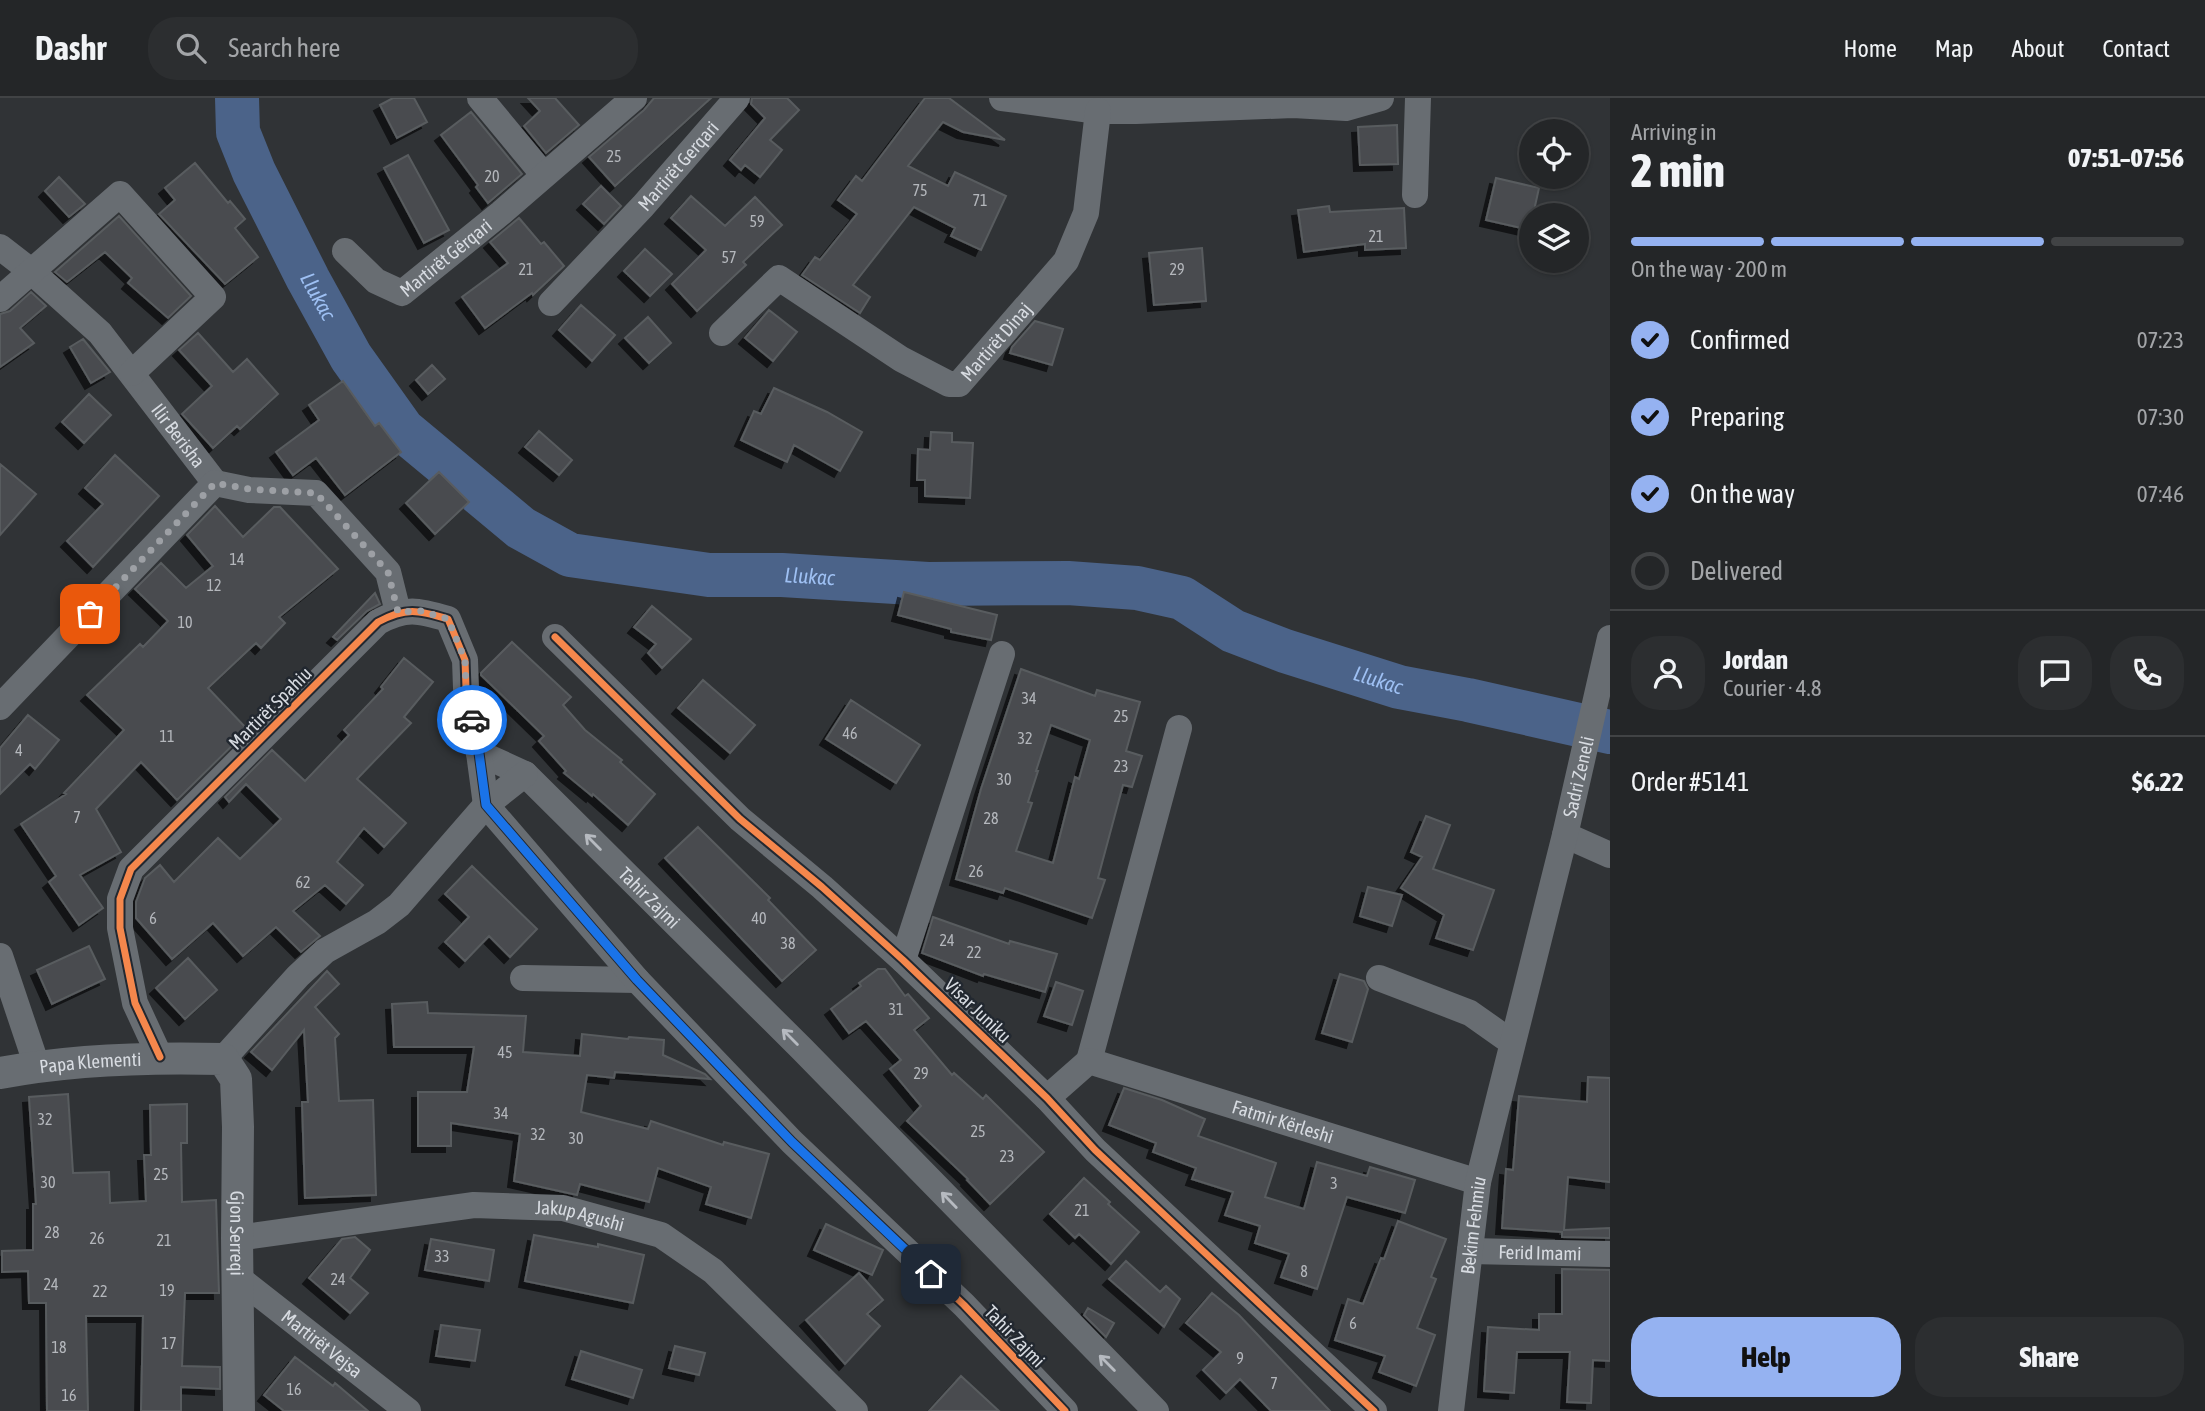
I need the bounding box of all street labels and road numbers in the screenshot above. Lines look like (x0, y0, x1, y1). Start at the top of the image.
street label: Martirët Gerqari (633, 117, 723, 215)
street label: Martirët Gërqari (396, 214, 496, 301)
street label: Martirët Dinaj (956, 298, 1036, 385)
street label: Ilir Berisha (147, 399, 210, 472)
street label: Martirët Spahiu (224, 662, 316, 754)
street label: Sadri Zeneli (1558, 734, 1598, 820)
street label: Tahir Zajmi (614, 862, 685, 933)
street label: Visar Juniku (940, 973, 1016, 1047)
street label: Papa Klementi (38, 1048, 142, 1078)
street label: Fatmir Kërleshi (1230, 1095, 1336, 1147)
street label: Bekim Fehmiu (1456, 1174, 1490, 1275)
street label: Gjon Serreqi (226, 1191, 248, 1276)
street label: Jakup Agushi (535, 1196, 627, 1235)
street label: Ferid Imami (1498, 1241, 1582, 1264)
street label: Tahir Zajmi (980, 1301, 1050, 1371)
street label: Martirët Vejsa (277, 1305, 367, 1382)

